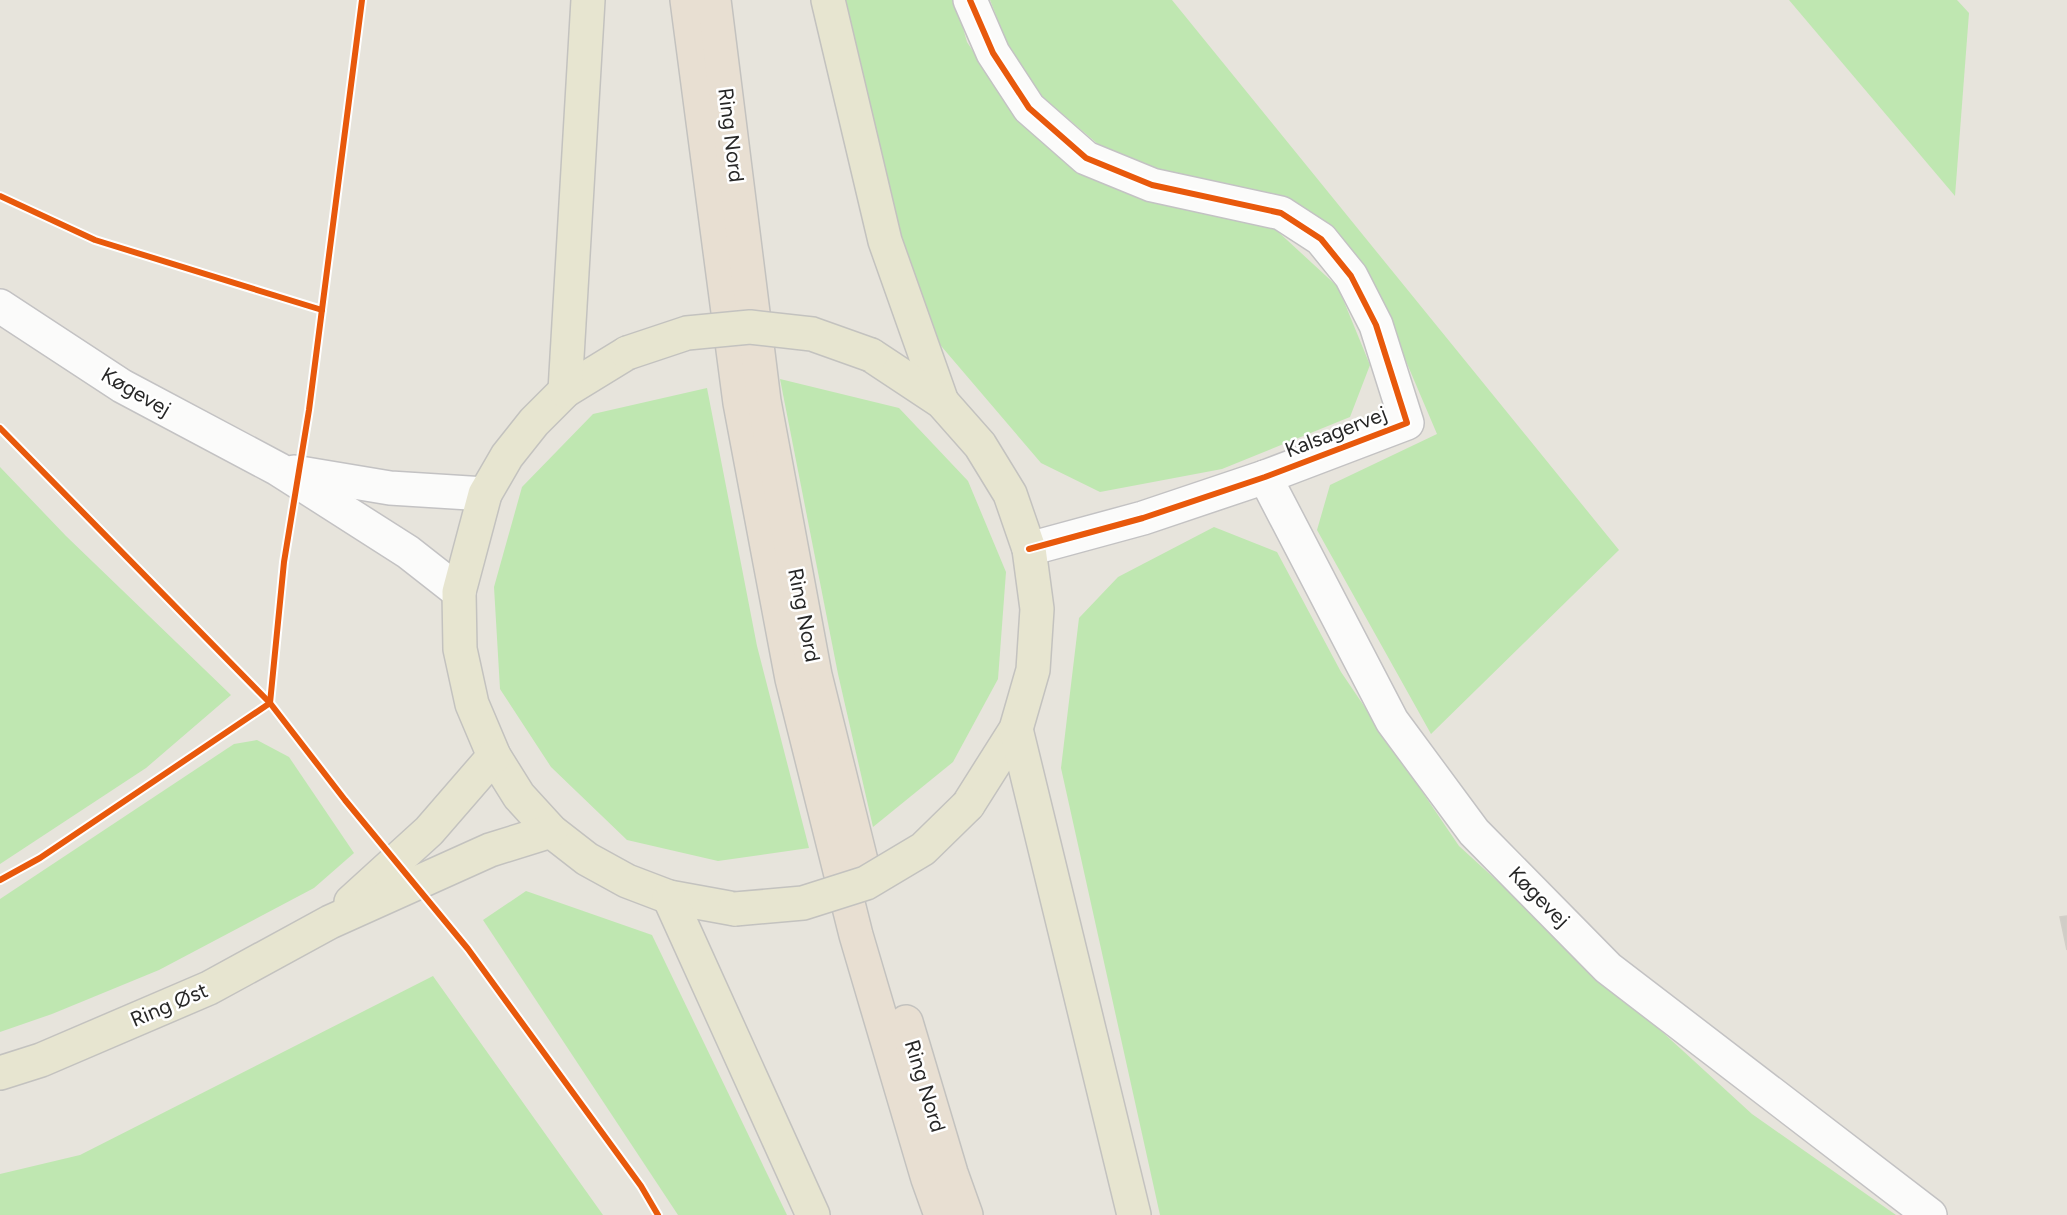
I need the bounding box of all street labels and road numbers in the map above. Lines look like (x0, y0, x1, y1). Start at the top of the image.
street label: Ring Nord (713, 86, 750, 184)
street label: Køgevej (97, 362, 175, 421)
street label: Kalsagervej (1281, 401, 1390, 462)
street label: Ring Nord (783, 566, 826, 664)
street label: Køgevej (1504, 861, 1575, 932)
street label: Ring Øst (126, 977, 211, 1032)
street label: Ring Nord (900, 1037, 951, 1135)

